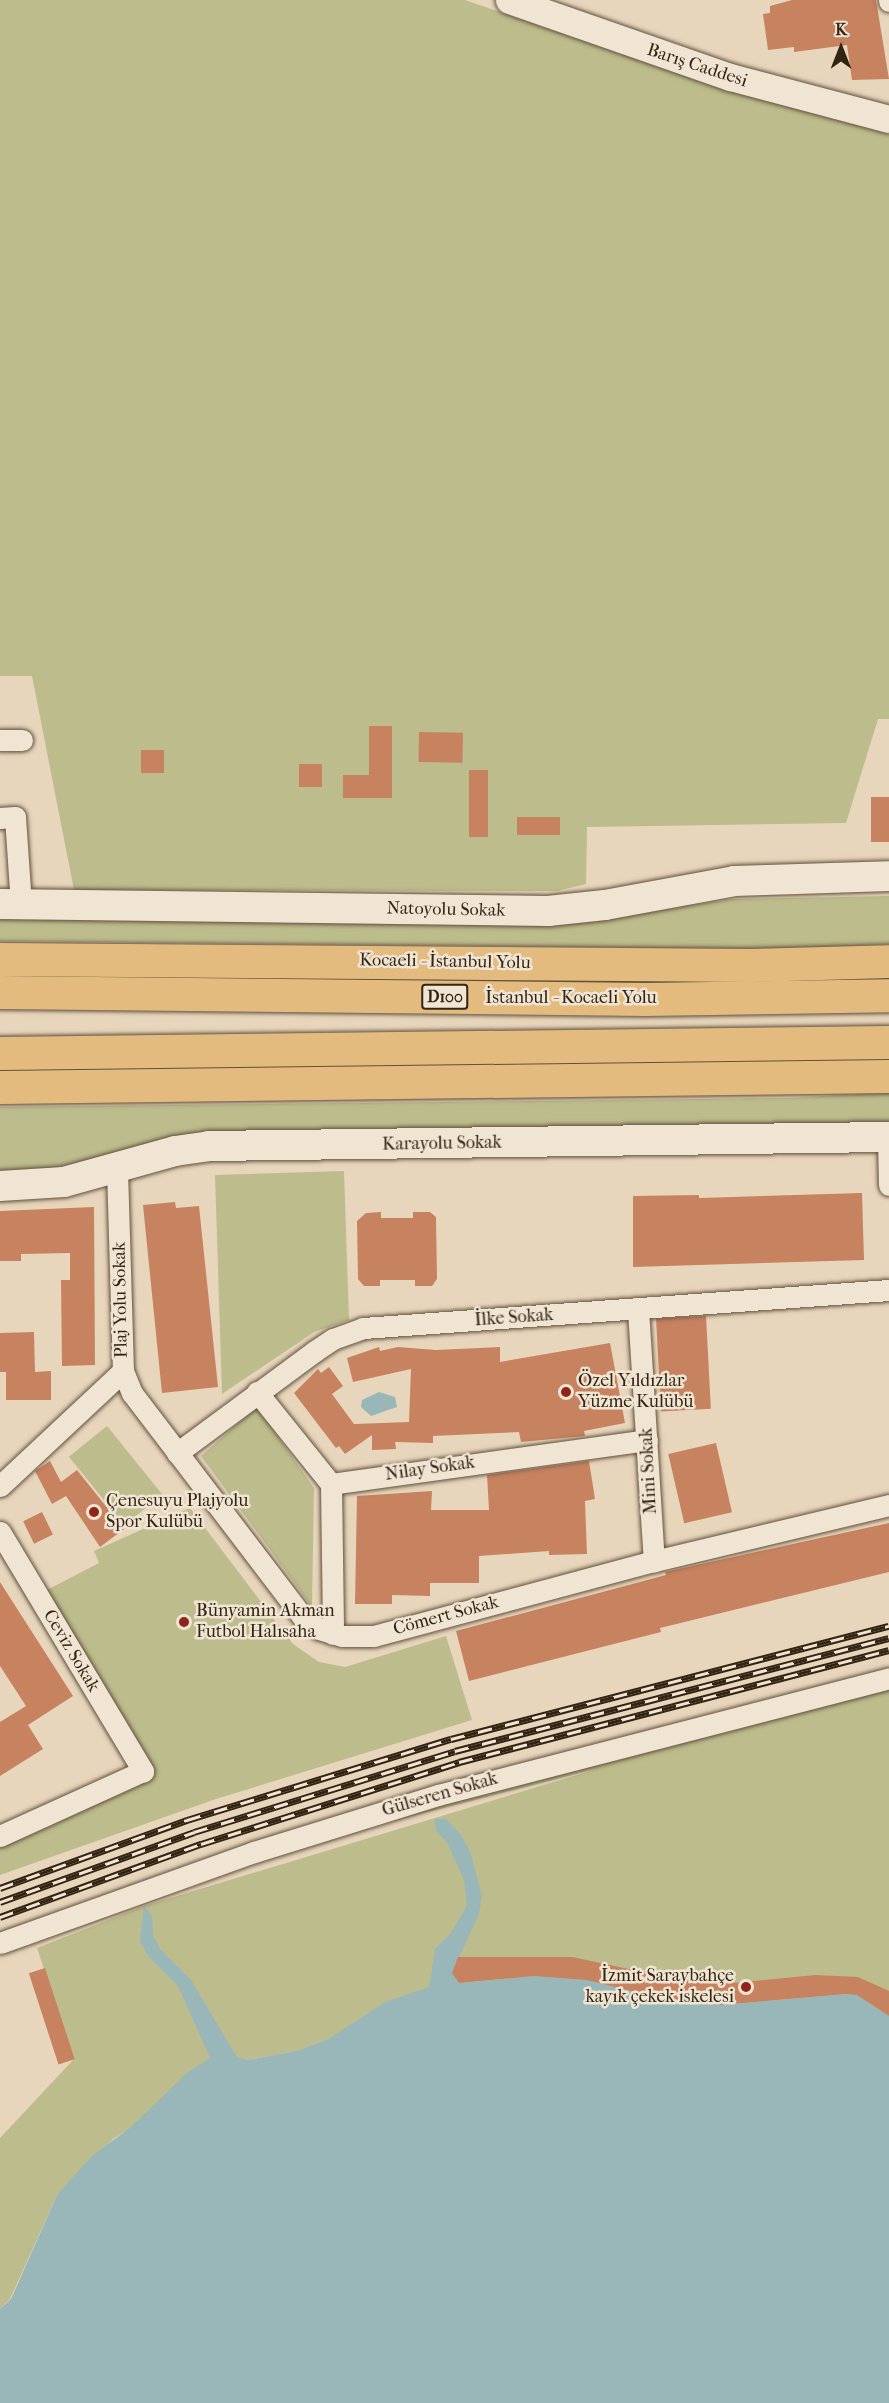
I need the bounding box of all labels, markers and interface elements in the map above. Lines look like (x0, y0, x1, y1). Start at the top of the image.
north arrow (811, 18, 871, 78)
text: K (835, 20, 847, 39)
street label: Barış Caddesi (644, 40, 750, 92)
street label: Natoyolu Sokak (386, 898, 506, 922)
street label: Kocaeli - İstanbul Yolu (359, 950, 531, 974)
road number: D100 (421, 984, 469, 1010)
street label: İstanbul - Kocaeli Yolu (485, 987, 657, 1009)
street label: Karayolu Sokak (382, 1132, 502, 1156)
street label: Plaj Yolu Sokak (109, 1242, 133, 1358)
street label: İlke Sokak (474, 1304, 554, 1332)
place label: Özel Yıldızlar Yüzme Kulübü (578, 1371, 693, 1414)
marker: Özel Yıldızlar Yüzme Kulübü (559, 1385, 573, 1399)
street label: Mini Sokak (636, 1427, 662, 1515)
street label: Nilay Sokak (384, 1452, 476, 1486)
place label: Çenesuyu Plajyolu Spor Kulübü (106, 1491, 248, 1534)
marker: Çenesuyu Plajyolu Spor Kulübü (87, 1505, 101, 1519)
street label: Cömert Sokak (391, 1592, 501, 1640)
place label: Bünyamin Akman Futbol Halısaha (196, 1601, 335, 1644)
street label: Ceviz Sokak (38, 1606, 104, 1696)
marker: Bünyamin Akman Futbol Halısaha (177, 1615, 191, 1629)
street label: Gülseren Sokak (380, 1768, 500, 1822)
place label: İzmit Saraybahçe kayık çekek iskelesi (585, 1966, 734, 2008)
marker: İzmit Saraybahçe kayık çekek iskelesi (739, 1980, 753, 1994)

